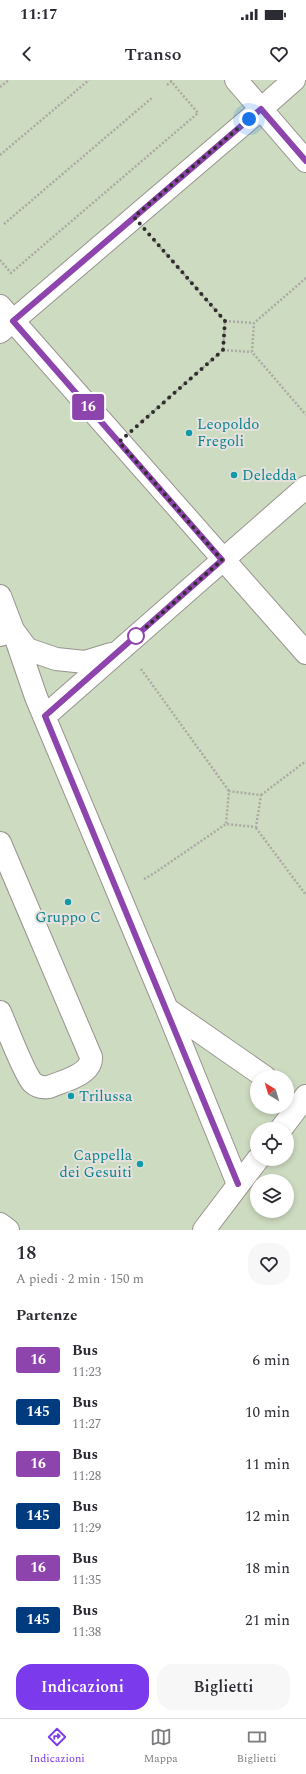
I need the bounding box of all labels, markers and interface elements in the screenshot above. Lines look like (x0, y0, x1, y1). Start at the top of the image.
text: 11:17 (20, 3, 58, 26)
text: Transo (124, 41, 182, 68)
icon: back (16, 43, 38, 65)
icon: heart (268, 43, 290, 65)
your location (239, 109, 259, 129)
line badge: 16 (70, 394, 106, 420)
text: 16 (80, 396, 96, 417)
place label: Leopoldo Fregoli (197, 413, 259, 453)
marker: Leopoldo Fregoli (184, 428, 194, 438)
place label: Deledda (242, 464, 297, 487)
marker: Deledda (229, 470, 239, 480)
unlabelled marker (127, 627, 145, 645)
marker: Gruppo C (63, 897, 73, 907)
place label: Gruppo C (35, 906, 101, 929)
north arrow (250, 1070, 294, 1114)
map controls (250, 1070, 294, 1218)
place label: Trilussa (79, 1085, 133, 1108)
marker: Trilussa (66, 1091, 76, 1101)
button: locate (250, 1122, 294, 1166)
place label: Cappella dei Gesuiti (60, 1144, 133, 1184)
marker: Cappella dei Gesuiti (135, 1159, 145, 1169)
button: layers (250, 1174, 294, 1218)
text: 18 (16, 1239, 36, 1268)
button: heart (248, 1243, 290, 1285)
text: A piedi · 2 min · 150 m (16, 1269, 144, 1289)
text: Partenze (16, 1304, 77, 1327)
text: Bus (72, 1339, 98, 1362)
text: 16 (30, 1349, 46, 1370)
text: 6 min (252, 1349, 290, 1372)
text: 11:23 (72, 1362, 101, 1382)
text: Bus (72, 1391, 98, 1414)
text: 145 (26, 1401, 50, 1422)
text: 10 min (245, 1401, 290, 1424)
text: 11:27 (72, 1414, 101, 1434)
text: Bus (72, 1443, 98, 1466)
text: 16 (30, 1453, 46, 1474)
text: 11 min (245, 1453, 290, 1476)
text: 11:28 (72, 1466, 101, 1486)
text: Bus (72, 1495, 98, 1518)
text: 145 (26, 1505, 50, 1526)
text: 12 min (245, 1505, 290, 1528)
text: 11:29 (72, 1518, 101, 1538)
text: Bus (72, 1547, 98, 1570)
text: 16 (30, 1557, 46, 1578)
text: 18 min (245, 1557, 290, 1580)
text: 11:35 (72, 1570, 101, 1590)
text: Bus (72, 1599, 98, 1622)
text: 145 (26, 1609, 50, 1630)
text: 21 min (245, 1609, 290, 1632)
text: 11:38 (72, 1622, 101, 1642)
button: Indicazioni (16, 1664, 149, 1710)
button: Biglietti (157, 1664, 290, 1710)
tab: Indicazioni (30, 1726, 85, 1767)
tab: Mappa (144, 1726, 178, 1767)
tab: Biglietti (237, 1726, 276, 1767)

